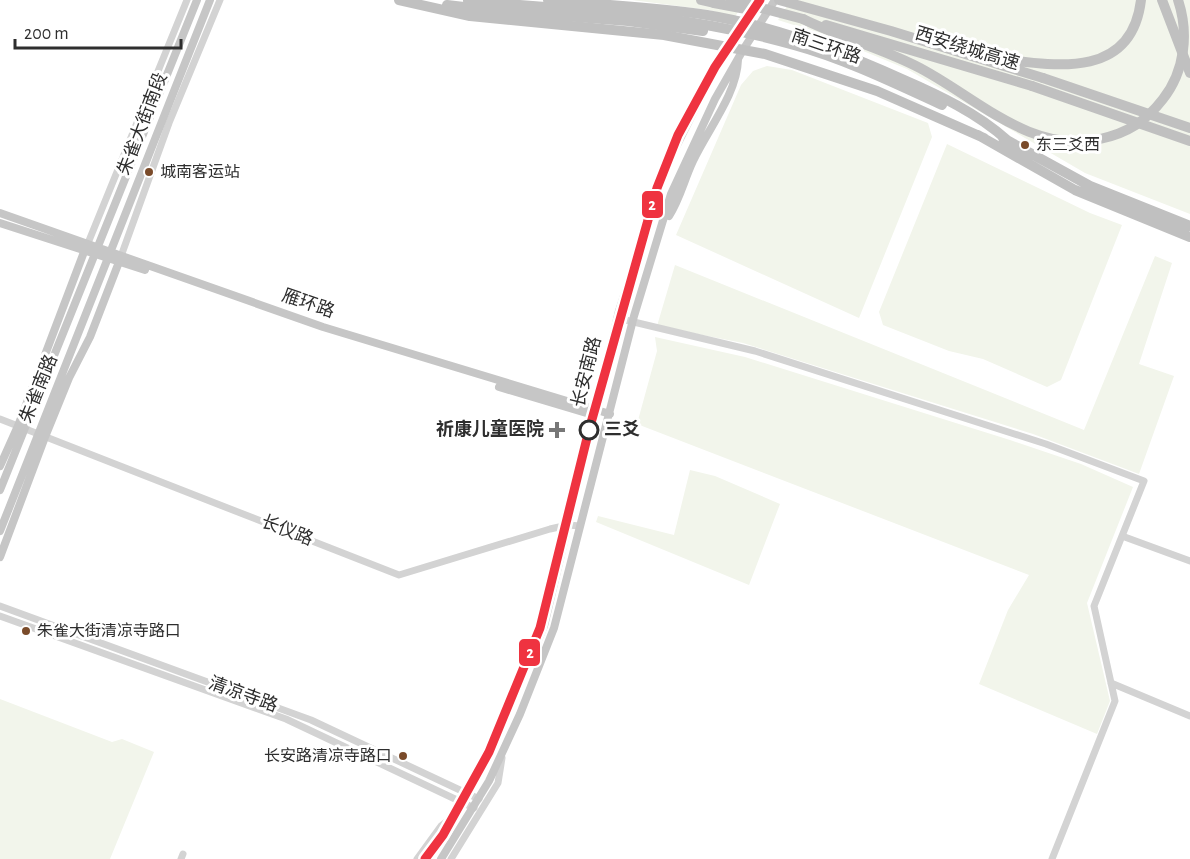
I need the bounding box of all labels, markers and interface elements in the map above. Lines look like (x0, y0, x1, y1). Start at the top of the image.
scale bar (15, 12, 182, 50)
street label: 西安绕城高速 (913, 23, 1022, 73)
text: 200 m (24, 25, 69, 43)
street label: 南三环路 (789, 25, 864, 67)
street label: 朱雀大街南段 (113, 70, 171, 178)
place label: 东三爻西 (1036, 136, 1100, 153)
marker: 东三爻西 (1019, 139, 1031, 151)
place label: 城南客运站 (160, 163, 240, 180)
marker: 城南客运站 (143, 166, 155, 178)
line badge: 2 (641, 190, 664, 219)
text: 2 (648, 197, 656, 213)
street label: 雁环路 (280, 285, 337, 321)
street label: 长安南路 (568, 334, 604, 409)
street label: 朱雀南路 (15, 352, 61, 426)
place label: 祈康儿童医院 (436, 418, 544, 439)
place label: 三爻 (604, 419, 640, 439)
marker: 三爻 (579, 420, 599, 440)
marker: 祈康儿童医院 (548, 421, 566, 439)
street label: 长仪路 (259, 511, 316, 549)
place label: 朱雀大街清凉寺路口 (37, 622, 181, 639)
marker: 朱雀大街清凉寺路口 (20, 625, 32, 637)
line badge: 2 (518, 638, 541, 667)
text: 2 (526, 645, 534, 661)
street label: 清凉寺路 (206, 672, 281, 716)
place label: 长安路清凉寺路口 (264, 747, 392, 764)
marker: 长安路清凉寺路口 (397, 750, 409, 762)

